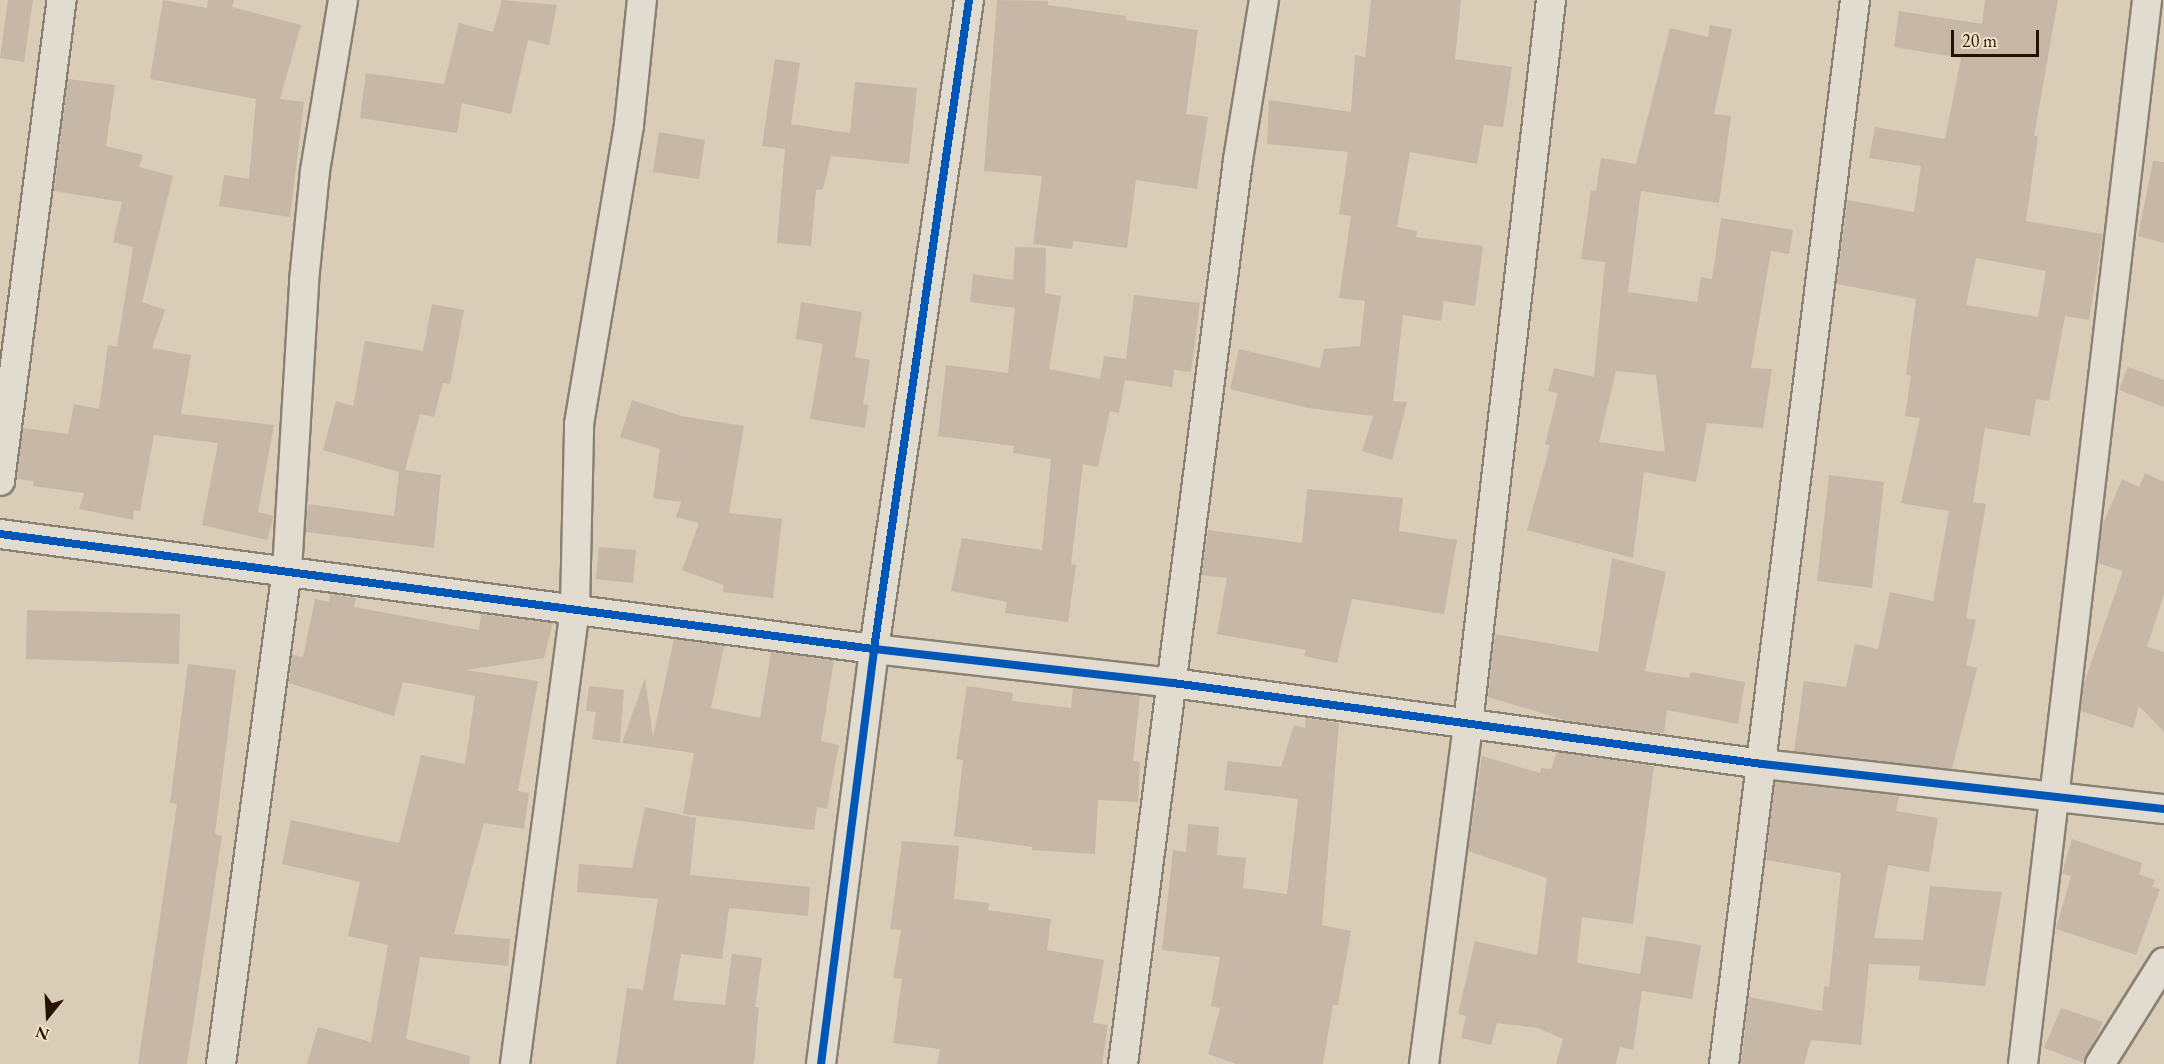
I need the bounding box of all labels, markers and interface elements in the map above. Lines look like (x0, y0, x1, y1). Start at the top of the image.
scale bar (1954, 18, 2042, 56)
text: 20 m (1962, 29, 1997, 52)
north arrow (18, 986, 78, 1046)
text: N (33, 1022, 52, 1046)

